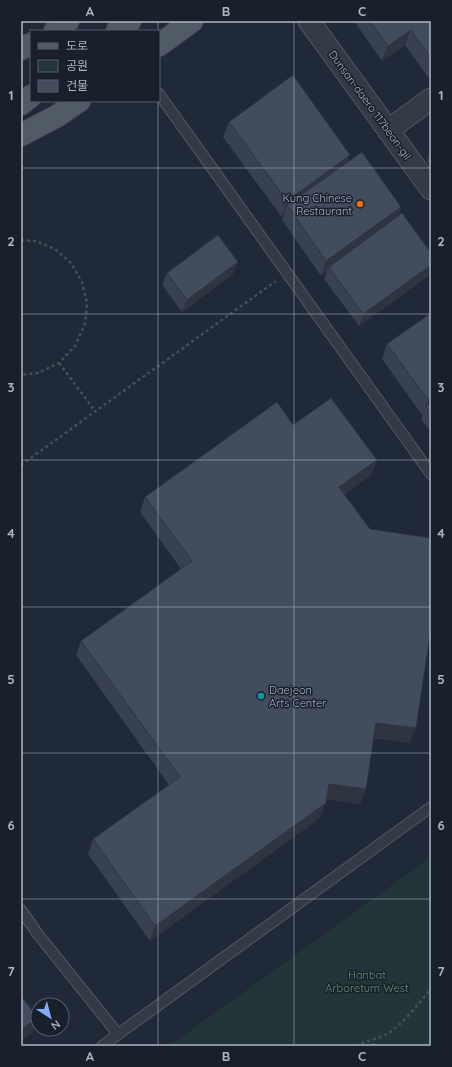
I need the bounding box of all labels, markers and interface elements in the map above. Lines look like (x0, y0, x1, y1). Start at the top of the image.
text: A (86, 3, 95, 19)
text: B (222, 3, 230, 19)
text: C (358, 3, 366, 19)
legend (30, 30, 160, 102)
text: 도로 (66, 38, 88, 53)
street label: Dunsan-daero 117beon-gil (326, 47, 414, 163)
text: 공원 (66, 58, 88, 73)
text: 건물 (66, 78, 88, 93)
text: 1 (8, 87, 14, 103)
text: 1 (438, 87, 444, 103)
place label: Kung Chinese Restaurant (282, 191, 352, 218)
marker: Kung Chinese Restaurant (355, 199, 365, 209)
text: 2 (7, 233, 15, 249)
text: 2 (437, 233, 445, 249)
text: 3 (8, 379, 15, 395)
text: 3 (438, 379, 445, 395)
text: 4 (7, 525, 15, 541)
text: 4 (437, 525, 445, 541)
text: 5 (7, 671, 15, 687)
text: 5 (437, 671, 445, 687)
place label: Daejeon Arts Center (269, 683, 327, 710)
marker: Daejeon Arts Center (256, 691, 266, 701)
text: 6 (7, 817, 15, 833)
text: 6 (437, 817, 445, 833)
text: 7 (7, 963, 15, 979)
text: 7 (437, 963, 445, 979)
park label: Hanbat Arboretum West (325, 968, 409, 995)
north arrow (30, 997, 70, 1037)
text: N (48, 1017, 63, 1033)
text: A (86, 1048, 95, 1064)
text: B (222, 1048, 230, 1064)
text: C (358, 1048, 366, 1064)

